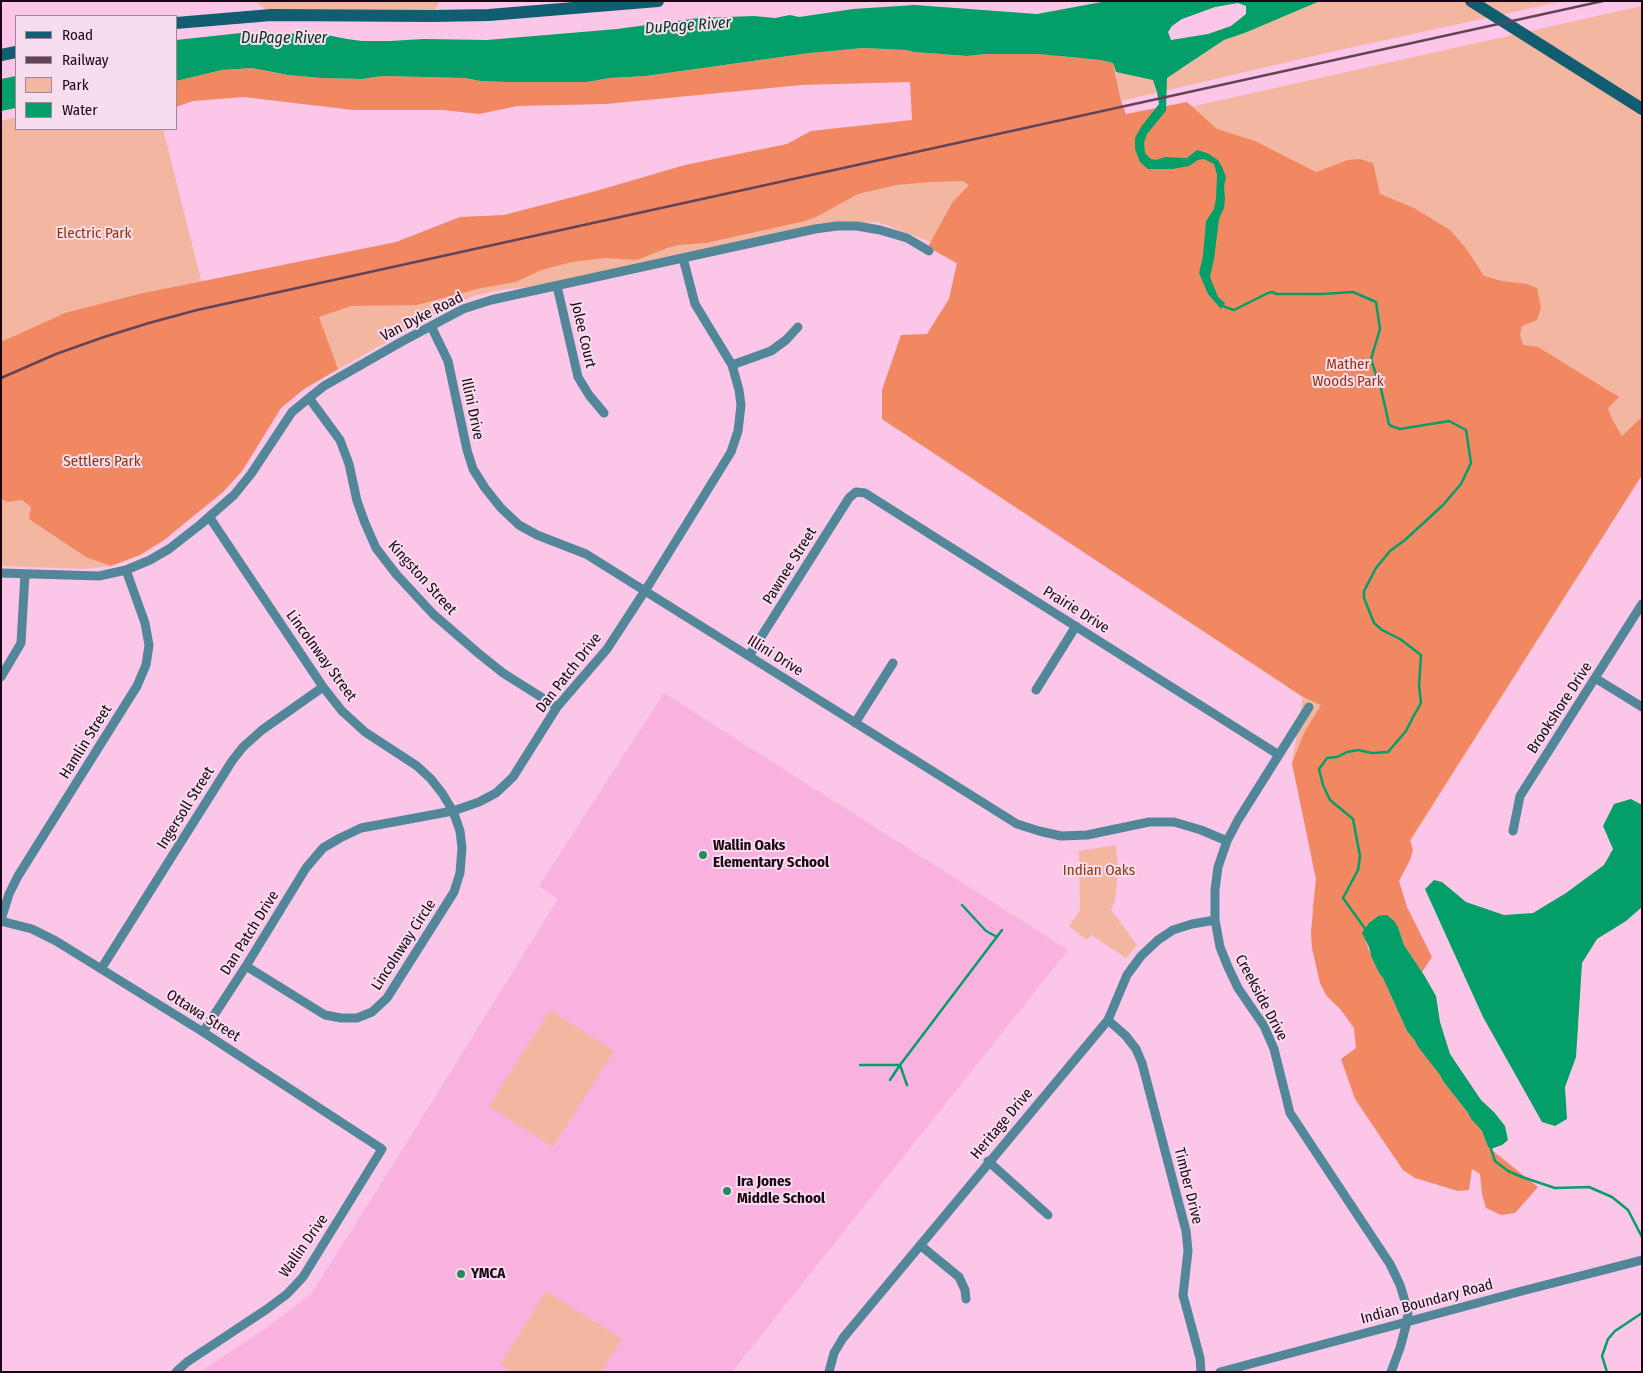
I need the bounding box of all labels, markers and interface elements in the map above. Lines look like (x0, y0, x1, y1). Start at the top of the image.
water label: DuPage River (644, 13, 732, 39)
legend (15, 15, 178, 130)
text: Road (62, 26, 93, 44)
water label: DuPage River (241, 29, 327, 49)
text: Railway (62, 51, 109, 69)
text: Park (62, 76, 89, 94)
text: Water (62, 101, 97, 119)
park label: Electric Park (56, 225, 132, 243)
street label: Van Dyke Road (378, 289, 466, 345)
street label: Jolee Court (567, 300, 599, 370)
park label: Mather Woods Park (1312, 356, 1384, 391)
street label: Illini Drive (457, 377, 487, 441)
park label: Settlers Park (63, 453, 141, 471)
street label: Pawnee Street (759, 524, 821, 608)
street label: Kingston Street (384, 537, 460, 619)
street label: Prairie Drive (1039, 582, 1113, 638)
street label: Lincolnway Street (282, 607, 360, 705)
street label: Dan Patch Drive (532, 630, 606, 716)
street label: Illini Drive (744, 632, 806, 680)
street label: Brookshore Drive (1524, 659, 1596, 757)
street label: Hamlin Street (56, 702, 116, 782)
street label: Ingersoll Street (154, 763, 218, 853)
place label: Wallin Oaks Elementary School (713, 837, 829, 872)
marker: Wallin Oaks Elementary School (697, 849, 709, 861)
park label: Indian Oaks (1063, 862, 1135, 880)
street label: Dan Patch Drive (217, 888, 283, 978)
street label: Lincolnway Circle (368, 896, 440, 994)
street label: Creekside Drive (1231, 952, 1291, 1044)
street label: Ottawa Street (163, 986, 243, 1046)
street label: Heritage Drive (967, 1085, 1037, 1163)
street label: Timber Drive (1170, 1146, 1206, 1226)
place label: Ira Jones Middle School (737, 1173, 825, 1208)
marker: Ira Jones Middle School (721, 1185, 733, 1197)
street label: Wallin Drive (276, 1211, 332, 1281)
place label: YMCA (471, 1265, 505, 1283)
marker: YMCA (455, 1268, 467, 1280)
street label: Indian Boundary Road (1359, 1276, 1495, 1328)

